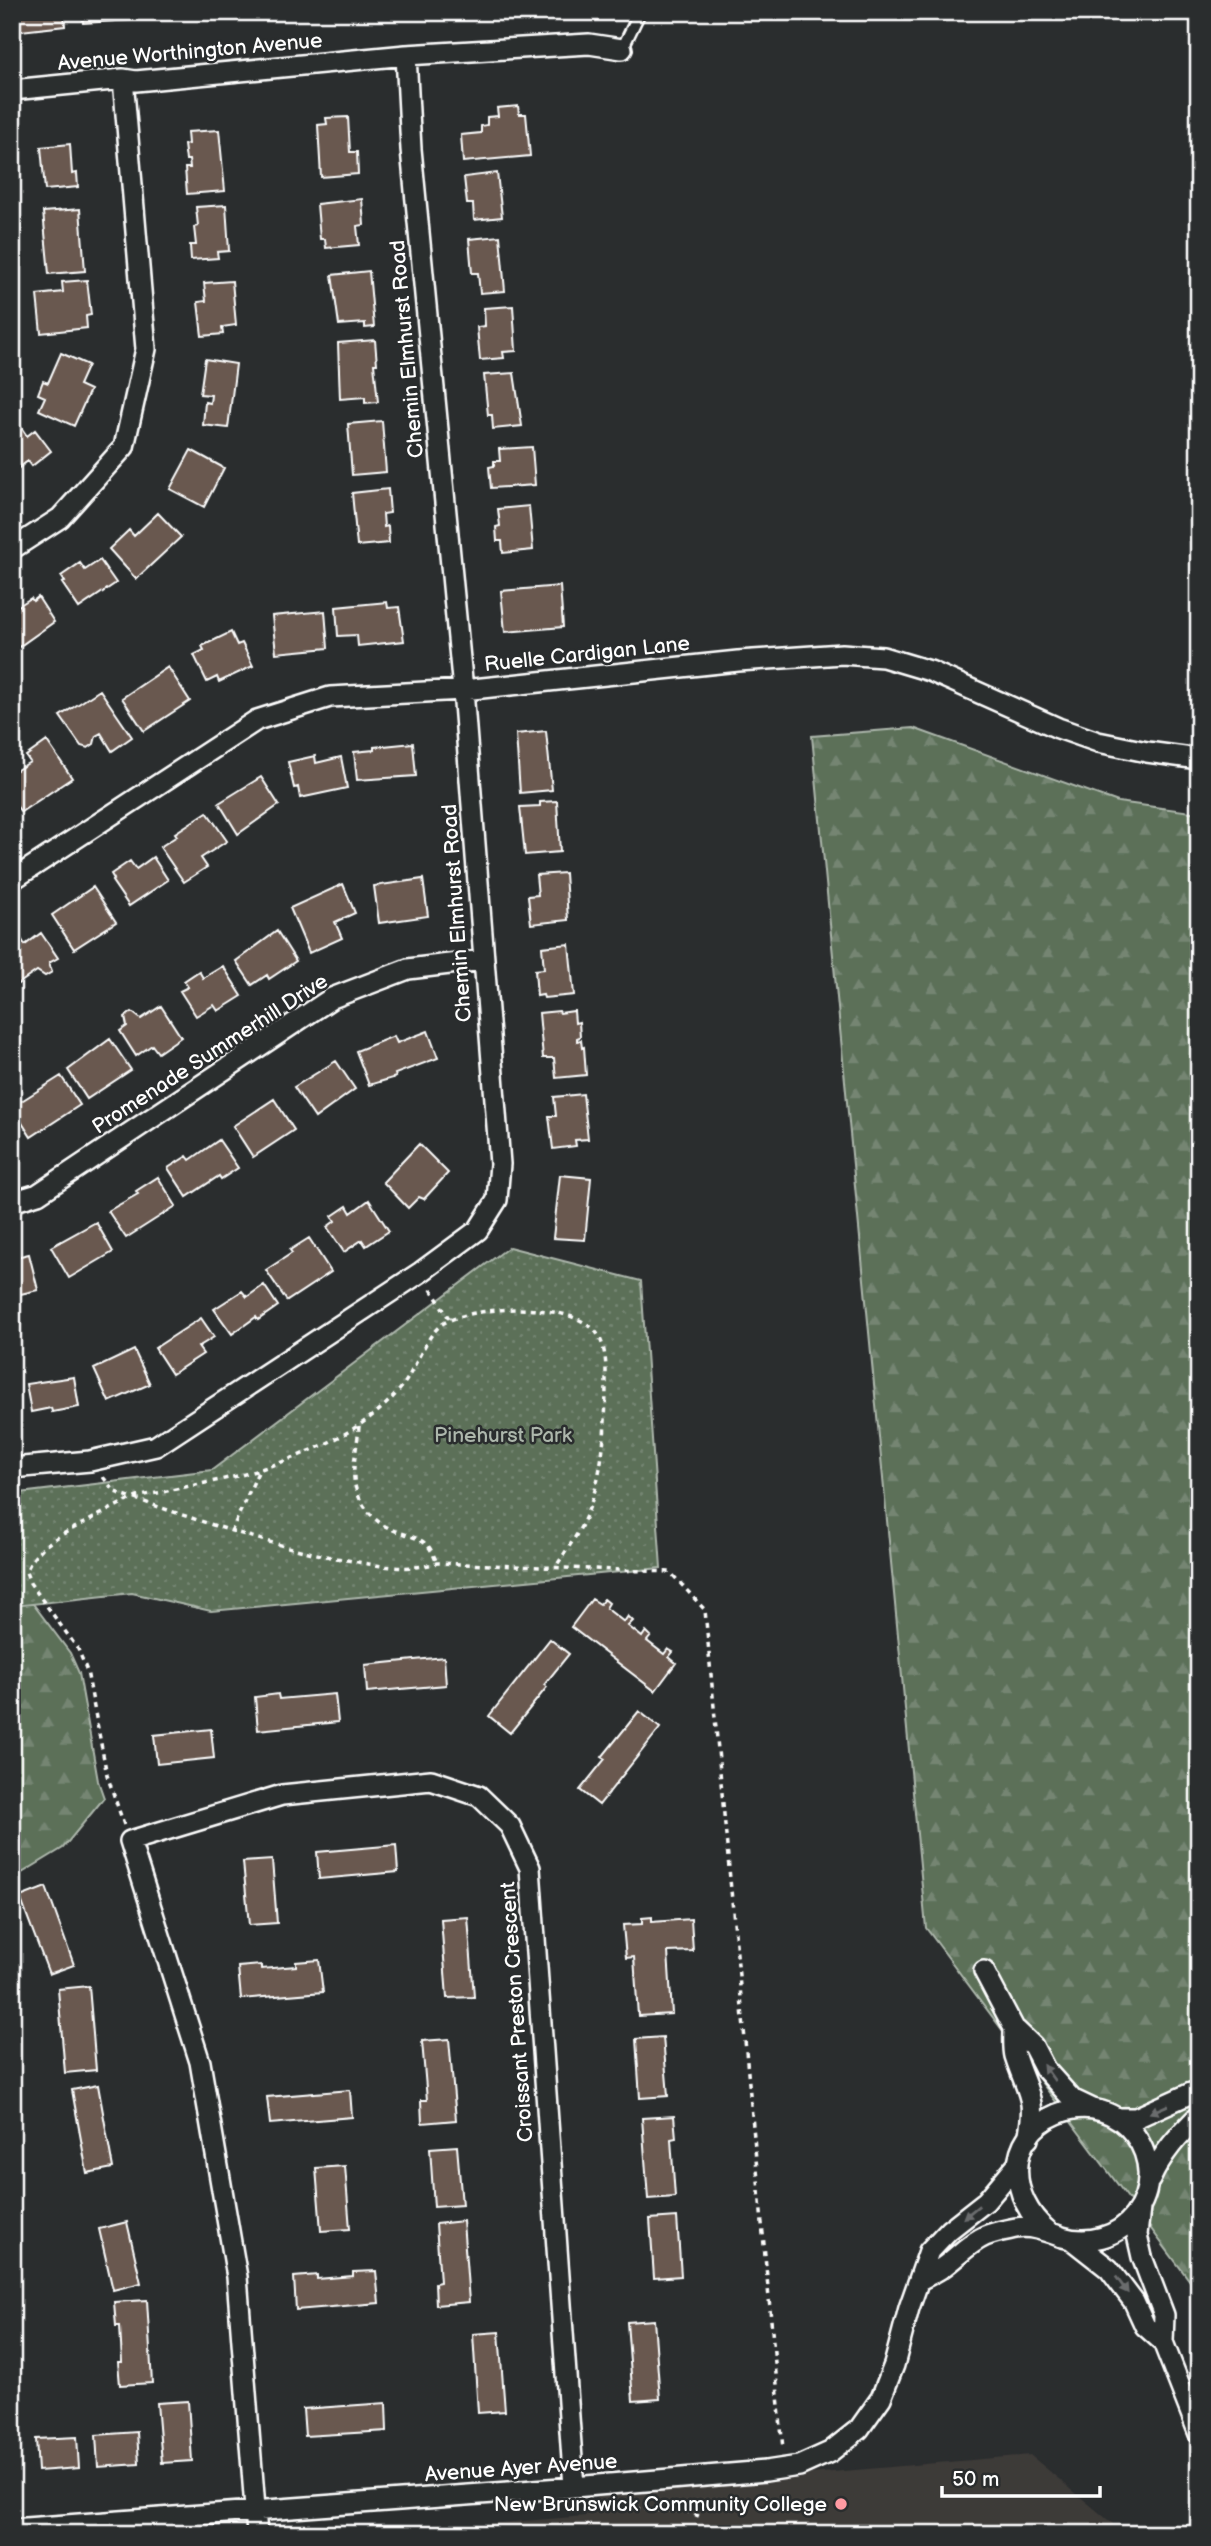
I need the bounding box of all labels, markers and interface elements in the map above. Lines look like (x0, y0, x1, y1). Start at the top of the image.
street label: Avenue Worthington Avenue (57, 28, 323, 76)
street label: Chemin Elmhurst Road (385, 239, 429, 459)
street label: Ruelle Cardigan Lane (483, 631, 691, 677)
street label: Chemin Elmhurst Road (437, 803, 477, 1023)
street label: Promenade Summerhill Drive (88, 968, 332, 1140)
park label: Pinehurst Park (434, 1423, 573, 1448)
street label: Croissant Preston Crescent (495, 1880, 539, 2143)
one-way arrow (1042, 2064, 1056, 2082)
one-way arrow (1149, 2103, 1169, 2115)
one-way arrow (963, 2204, 980, 2219)
one-way arrow (1115, 2276, 1129, 2294)
street label: Avenue Ayer Avenue (424, 2449, 618, 2487)
scale bar (942, 2455, 1099, 2499)
text: 50 m (952, 2467, 999, 2492)
place label: New Brunswick Community College (494, 2492, 827, 2517)
marker: New Brunswick Community College (833, 2496, 849, 2512)

